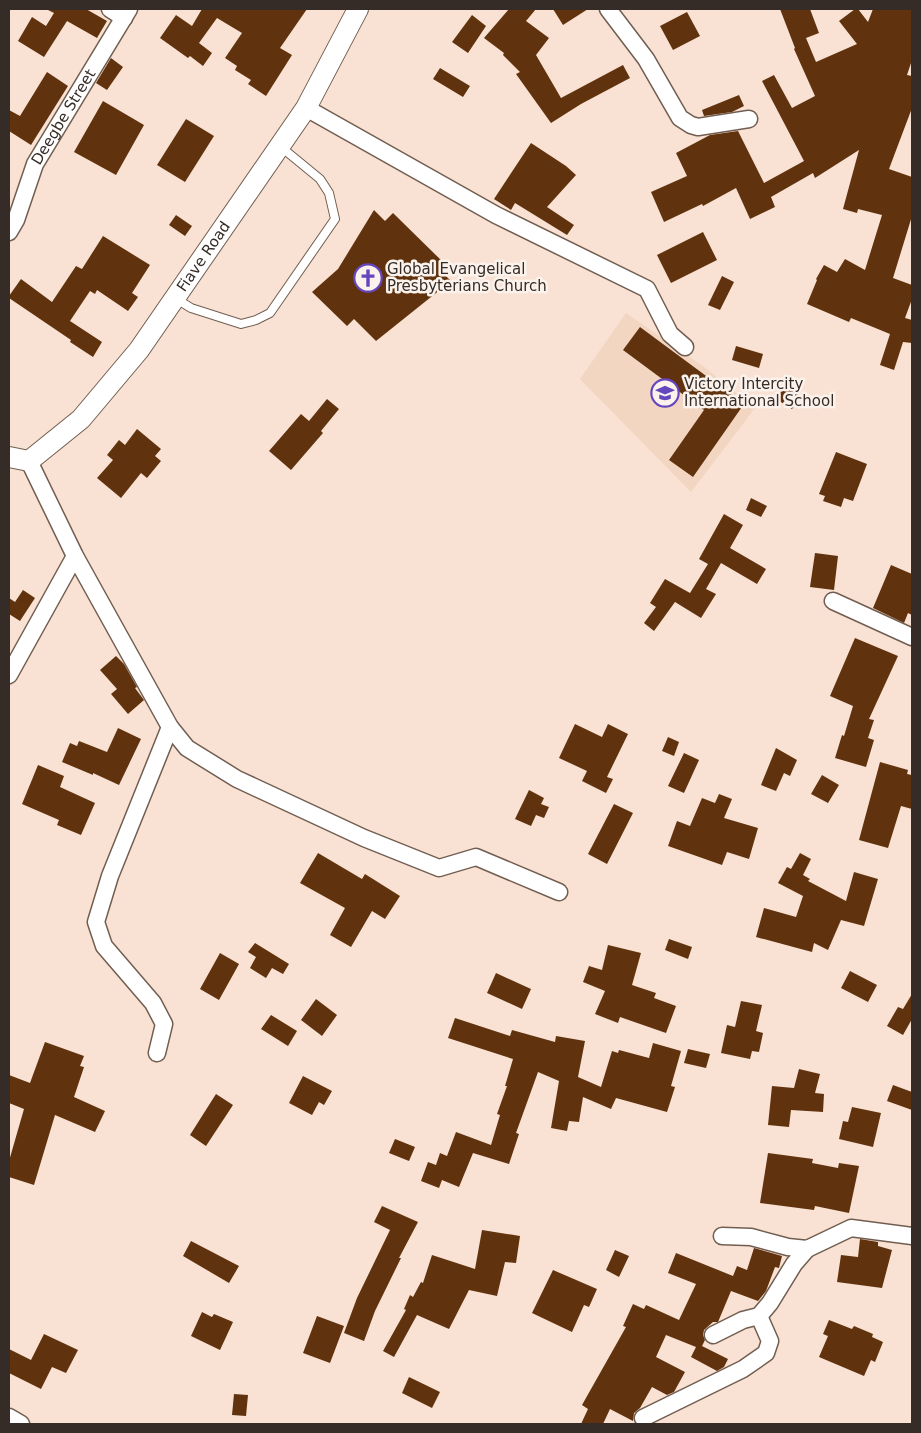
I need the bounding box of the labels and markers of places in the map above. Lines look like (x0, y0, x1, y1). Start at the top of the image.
place label: Global Evangelical Presbyterians Church (387, 260, 547, 295)
church icon: Global Evangelical Presbyterians Church (353, 263, 383, 293)
place label: Victory Intercity International School (684, 375, 834, 410)
school or university icon: Victory Intercity International School (650, 378, 680, 408)

